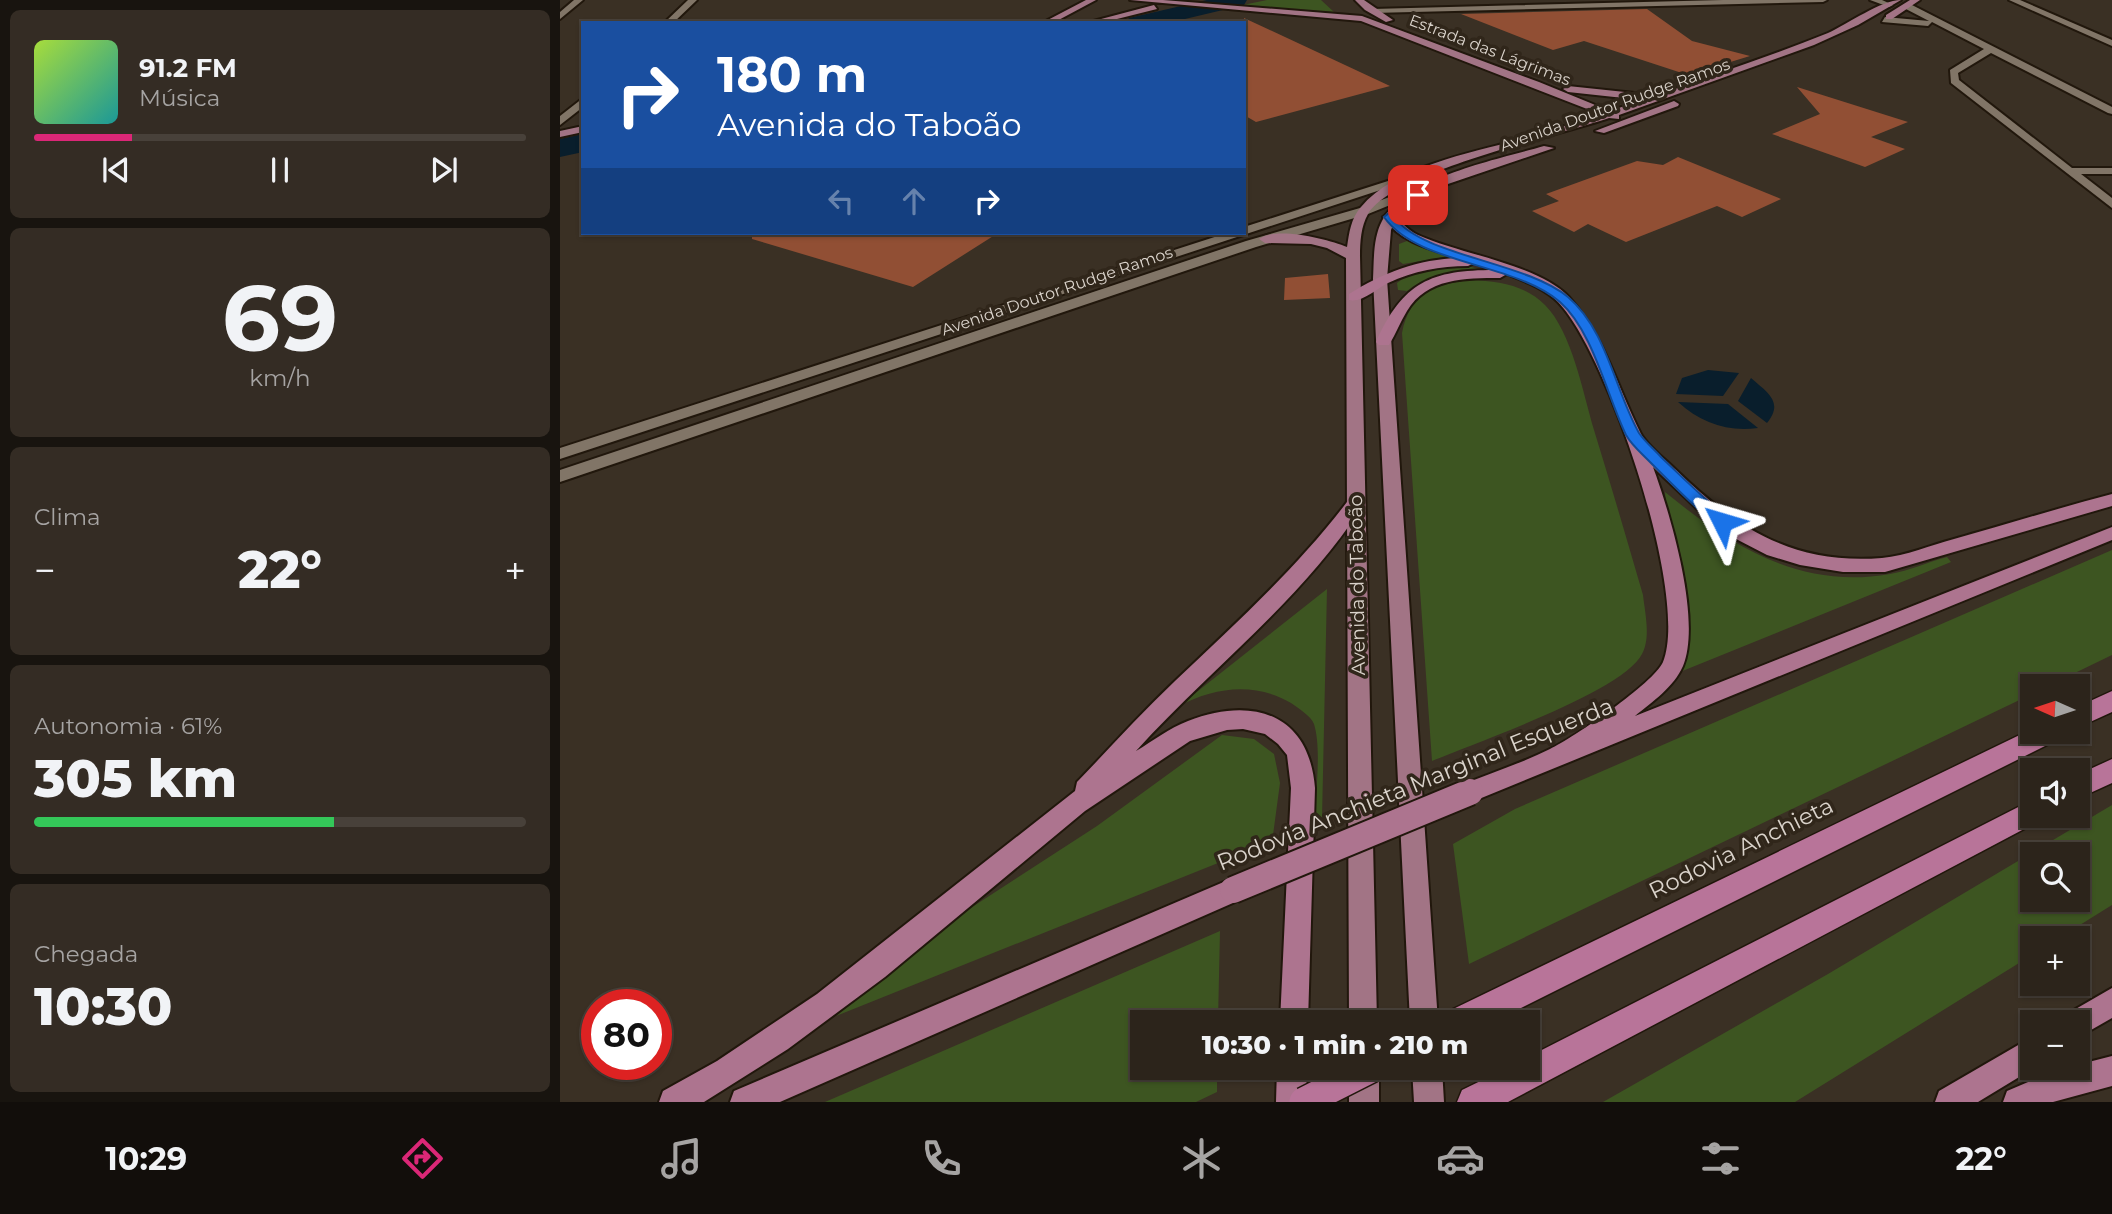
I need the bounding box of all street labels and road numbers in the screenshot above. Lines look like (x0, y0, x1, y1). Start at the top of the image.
street label: Estrada das Lágrimas (1407, 10, 1574, 90)
street label: Avenida Doutor Rudge Ramos (1497, 54, 1733, 156)
street label: Avenida Doutor Rudge Ramos (939, 242, 1175, 340)
street label: Avenida do Taboão (1344, 494, 1370, 676)
street label: Rodovia Anchieta Marginal Esquerda (1213, 691, 1617, 877)
street label: Rodovia Anchieta (1644, 791, 1838, 905)

